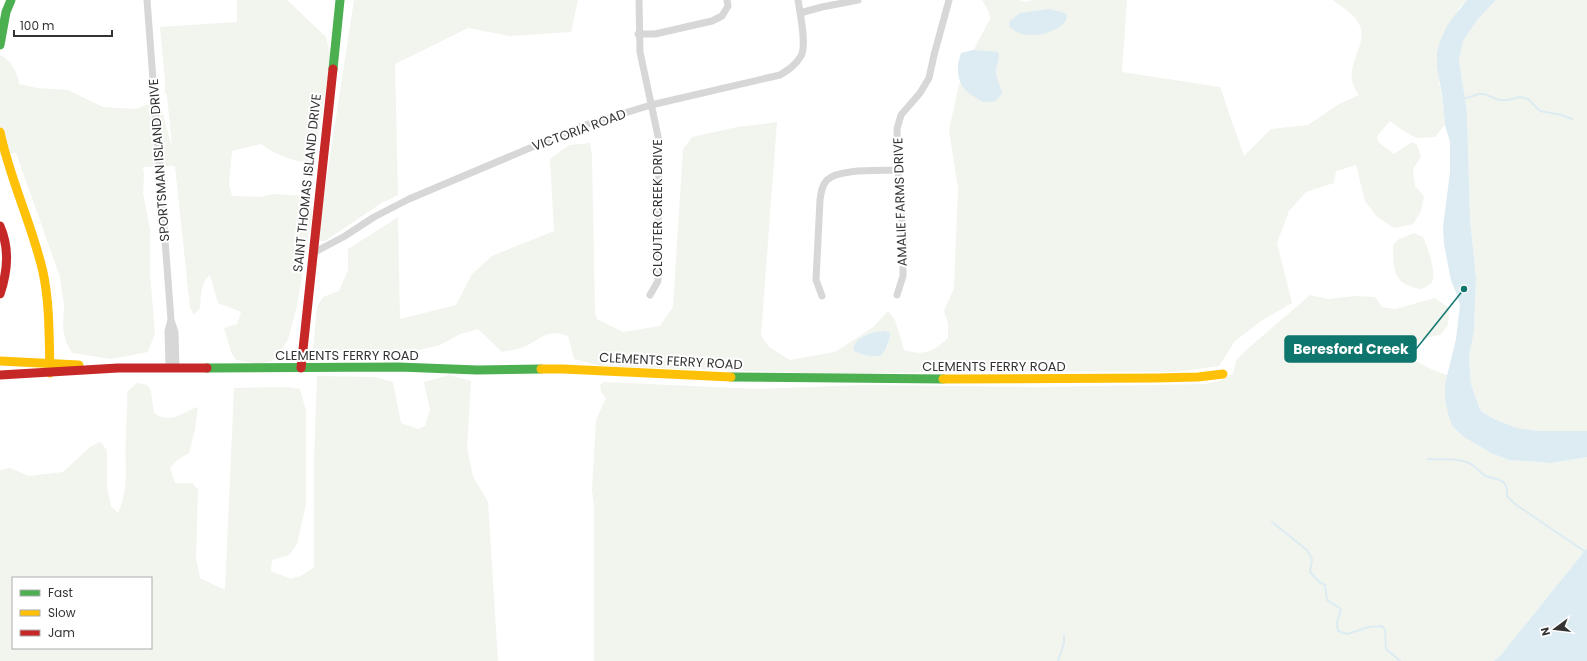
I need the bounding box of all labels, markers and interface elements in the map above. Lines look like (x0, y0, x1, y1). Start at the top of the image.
scale bar (14, 12, 112, 38)
text: 100 m (20, 17, 54, 34)
street label: SPORTSMAN ISLAND DRIVE (144, 78, 174, 242)
street label: SAINT THOMAS ISLAND DRIVE (288, 93, 326, 273)
street label: VICTORIA ROAD (529, 104, 629, 156)
street label: AMALIE FARMS DRIVE (888, 137, 912, 267)
street label: CLOUTER CREEK DRIVE (648, 139, 667, 277)
callout: Beresford Creek (1285, 336, 1416, 362)
text: Beresford Creek (1293, 339, 1409, 359)
street label: CLEMENTS FERRY ROAD (275, 346, 419, 365)
street label: CLEMENTS FERRY ROAD (599, 348, 743, 374)
street label: CLEMENTS FERRY ROAD (922, 357, 1066, 376)
legend (12, 577, 152, 649)
text: Fast (48, 584, 73, 601)
text: Slow (48, 604, 76, 621)
north arrow (1535, 609, 1575, 649)
text: Jam (48, 624, 75, 641)
text: N (1537, 626, 1554, 638)

